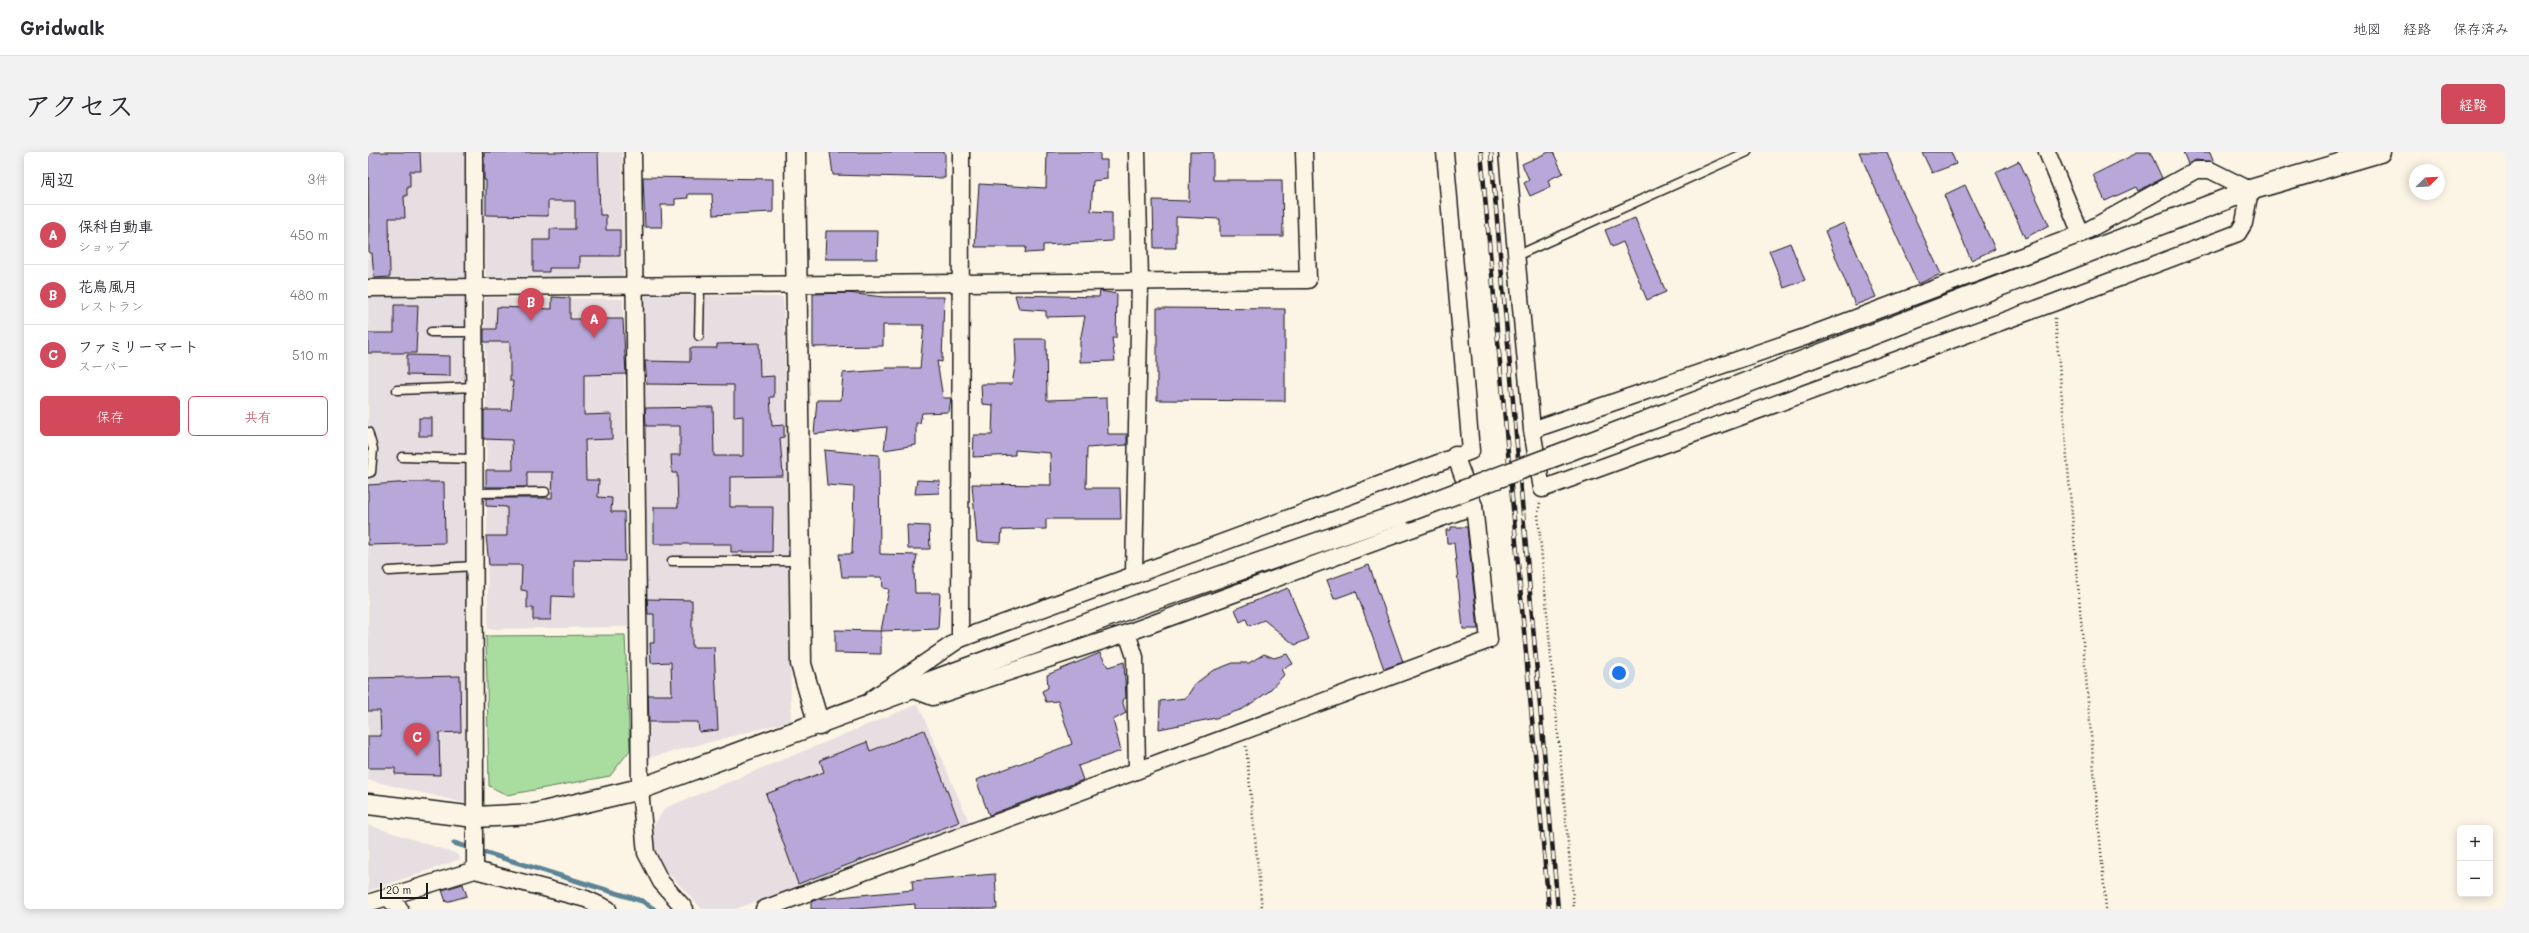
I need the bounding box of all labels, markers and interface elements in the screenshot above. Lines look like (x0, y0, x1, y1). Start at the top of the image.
text: Gridwalk (20, 15, 105, 40)
text: 地図 (2353, 19, 2381, 38)
text: 経路 (2403, 19, 2431, 38)
text: 保存済み (2453, 19, 2509, 38)
button: 経路 (2441, 84, 2505, 124)
text: アクセス (24, 87, 134, 123)
north arrow (2409, 164, 2445, 200)
text: 周辺 (40, 168, 74, 190)
text: 3件 (307, 170, 328, 187)
text: 保科自動車 (78, 216, 153, 236)
text: A (48, 226, 58, 243)
text: 450 m (290, 226, 328, 243)
text: ショップ (78, 237, 129, 254)
text: 花鳥風月 (78, 276, 138, 296)
text: B (49, 286, 57, 303)
text: 480 m (290, 286, 328, 303)
pin: B (518, 288, 544, 321)
text: レストラン (78, 297, 144, 314)
pin: A (581, 305, 607, 338)
text: ファミリーマート (78, 336, 199, 356)
text: C (48, 346, 58, 363)
text: 510 m (292, 346, 328, 363)
text: スーパー (78, 357, 129, 374)
button: 保存 (40, 396, 180, 436)
button: 共有 (188, 396, 328, 436)
your location (1609, 663, 1629, 683)
pin: C (404, 723, 430, 756)
map controls (2457, 825, 2493, 897)
button: + (2457, 825, 2493, 861)
button: − (2457, 861, 2493, 897)
scale bar (380, 881, 428, 900)
text: 20 m (386, 882, 411, 897)

